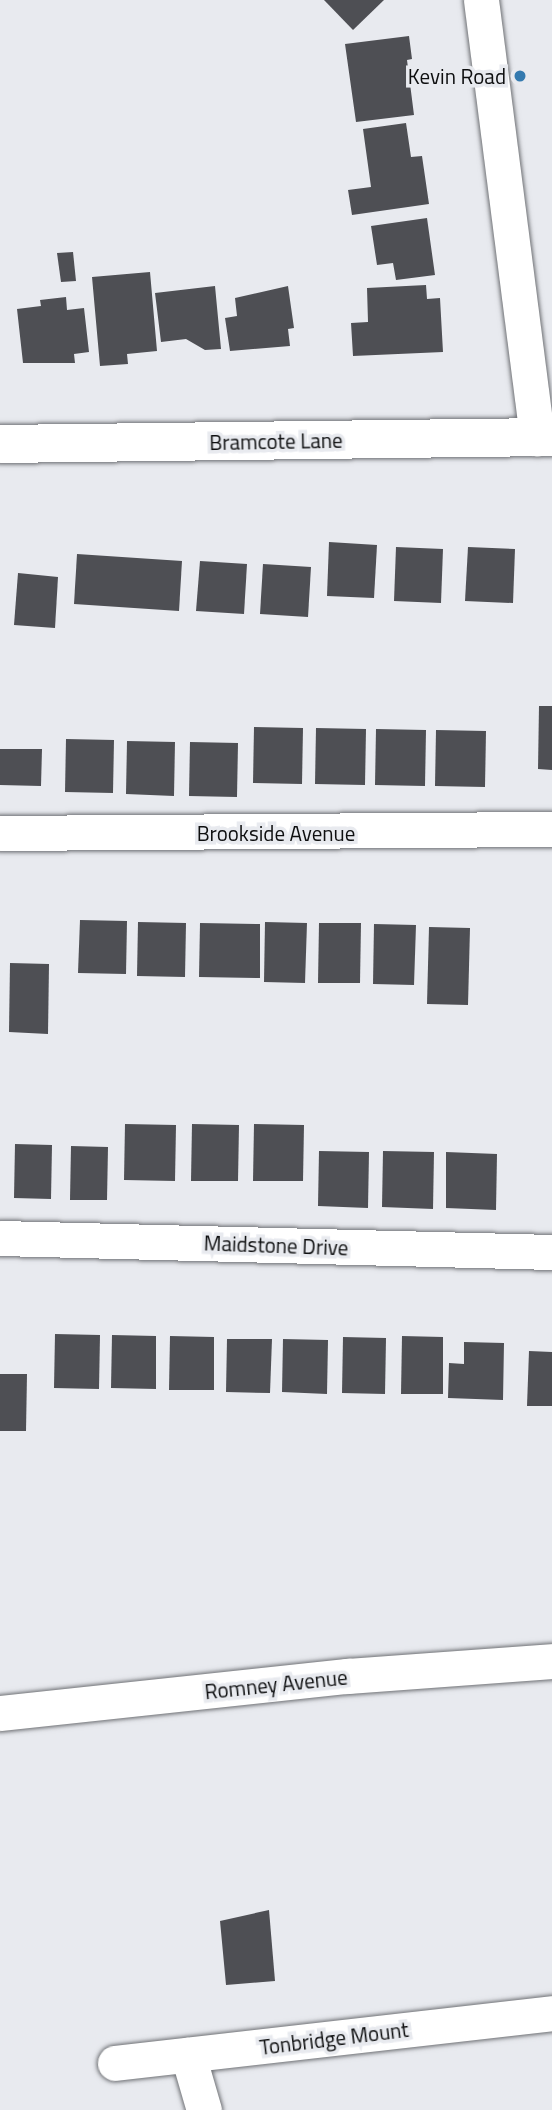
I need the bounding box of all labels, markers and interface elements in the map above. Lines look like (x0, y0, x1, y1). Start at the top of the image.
place label: Kevin Road (408, 63, 506, 89)
marker: Kevin Road (512, 68, 528, 84)
street label: Bramcote Lane (209, 427, 343, 455)
street label: Brookside Avenue (197, 820, 355, 846)
street label: Maidstone Drive (203, 1230, 349, 1260)
street label: Romney Avenue (203, 1664, 349, 1704)
street label: Tonbridge Mount (258, 2016, 410, 2060)

